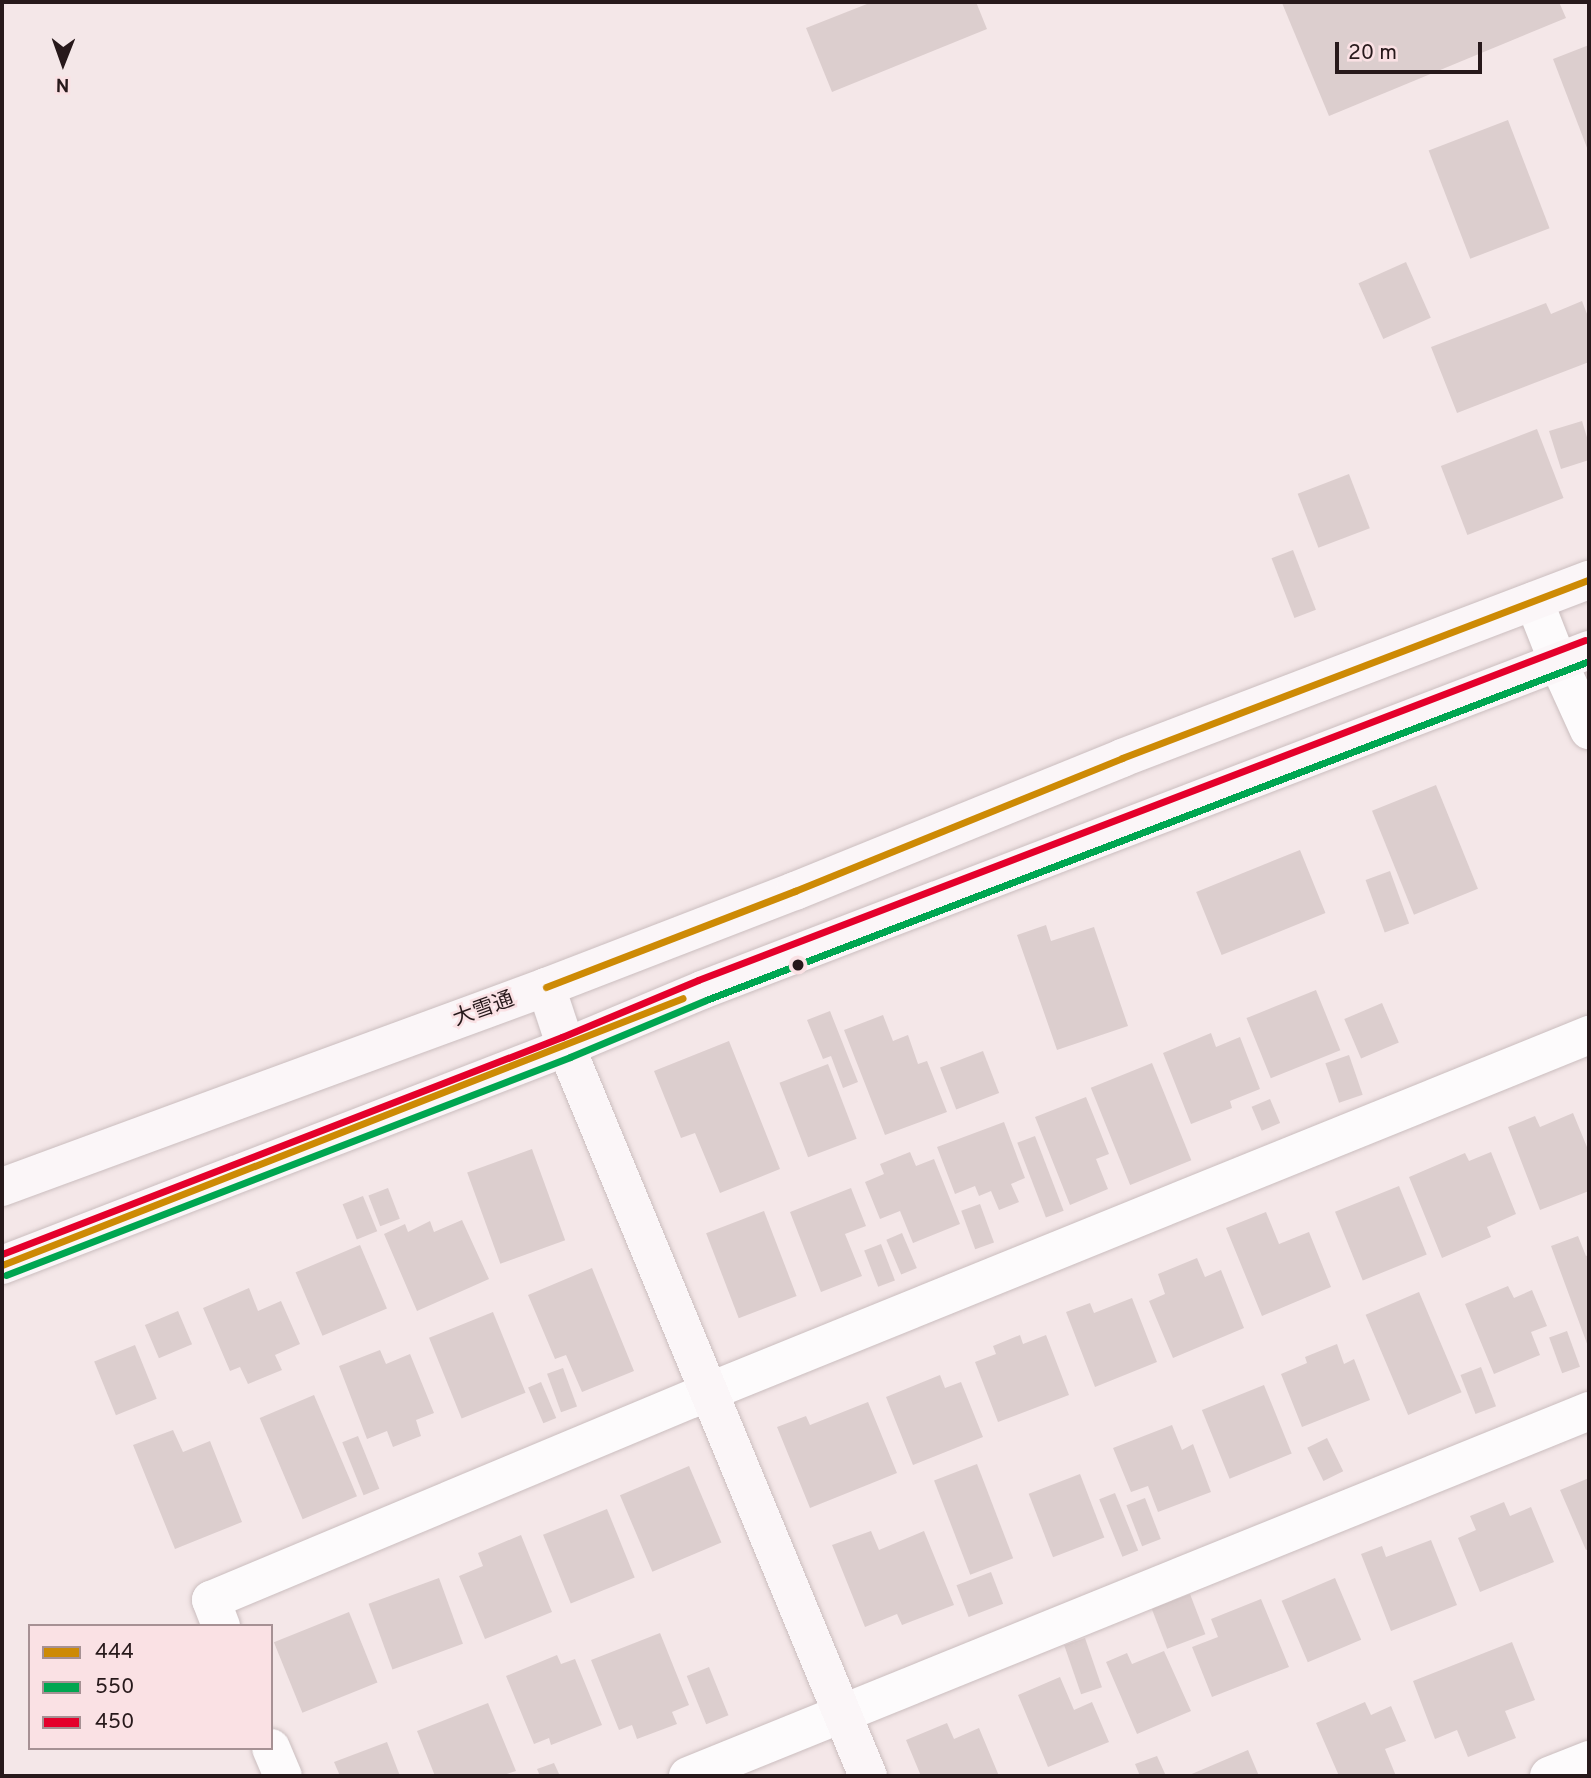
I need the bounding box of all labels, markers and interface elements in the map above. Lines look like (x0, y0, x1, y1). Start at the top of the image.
north arrow (28, 28, 98, 98)
scale bar (1339, 28, 1486, 72)
text: 20 m (1348, 40, 1397, 67)
text: N (56, 72, 70, 96)
unlabelled marker (791, 958, 805, 972)
street label: 大雪通 (450, 987, 518, 1033)
legend (28, 1624, 273, 1750)
text: 444 (95, 1639, 134, 1666)
text: 550 (95, 1674, 135, 1701)
text: 450 (95, 1709, 135, 1736)

